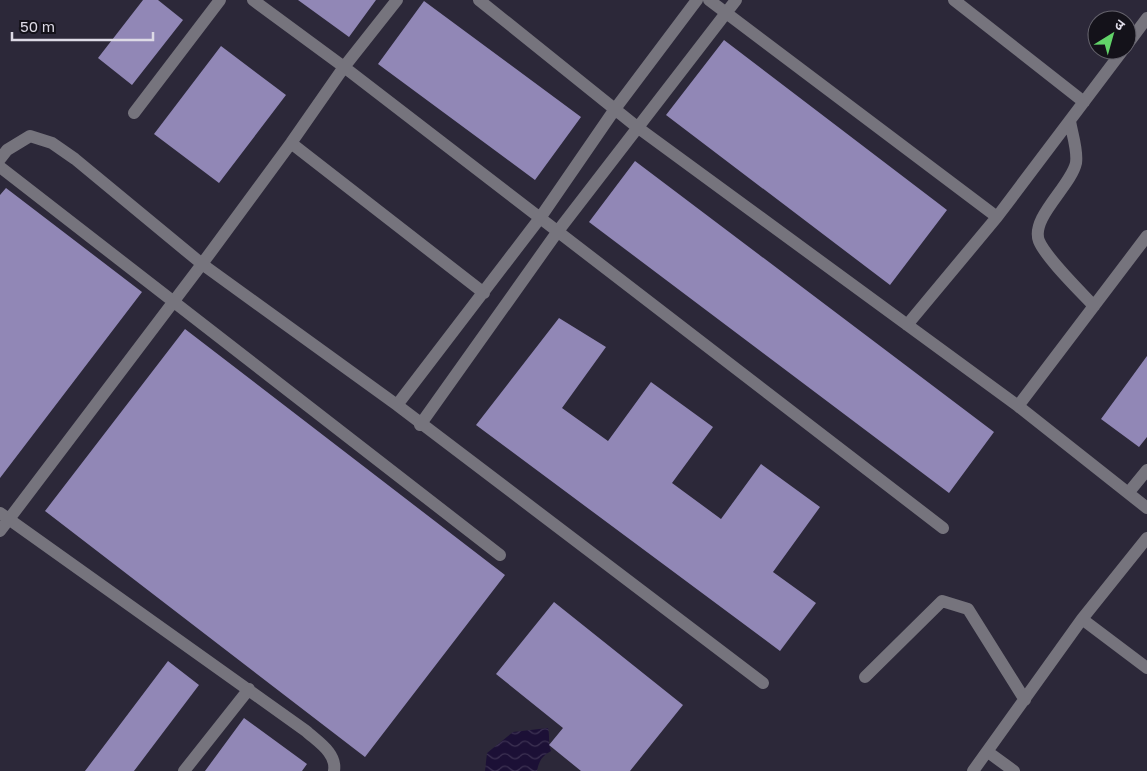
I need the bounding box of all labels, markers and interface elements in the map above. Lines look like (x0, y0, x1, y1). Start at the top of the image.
scale bar (12, 10, 154, 42)
north arrow (1087, 10, 1137, 60)
text: उ (1112, 15, 1129, 34)
text: 50 m (20, 17, 55, 35)

